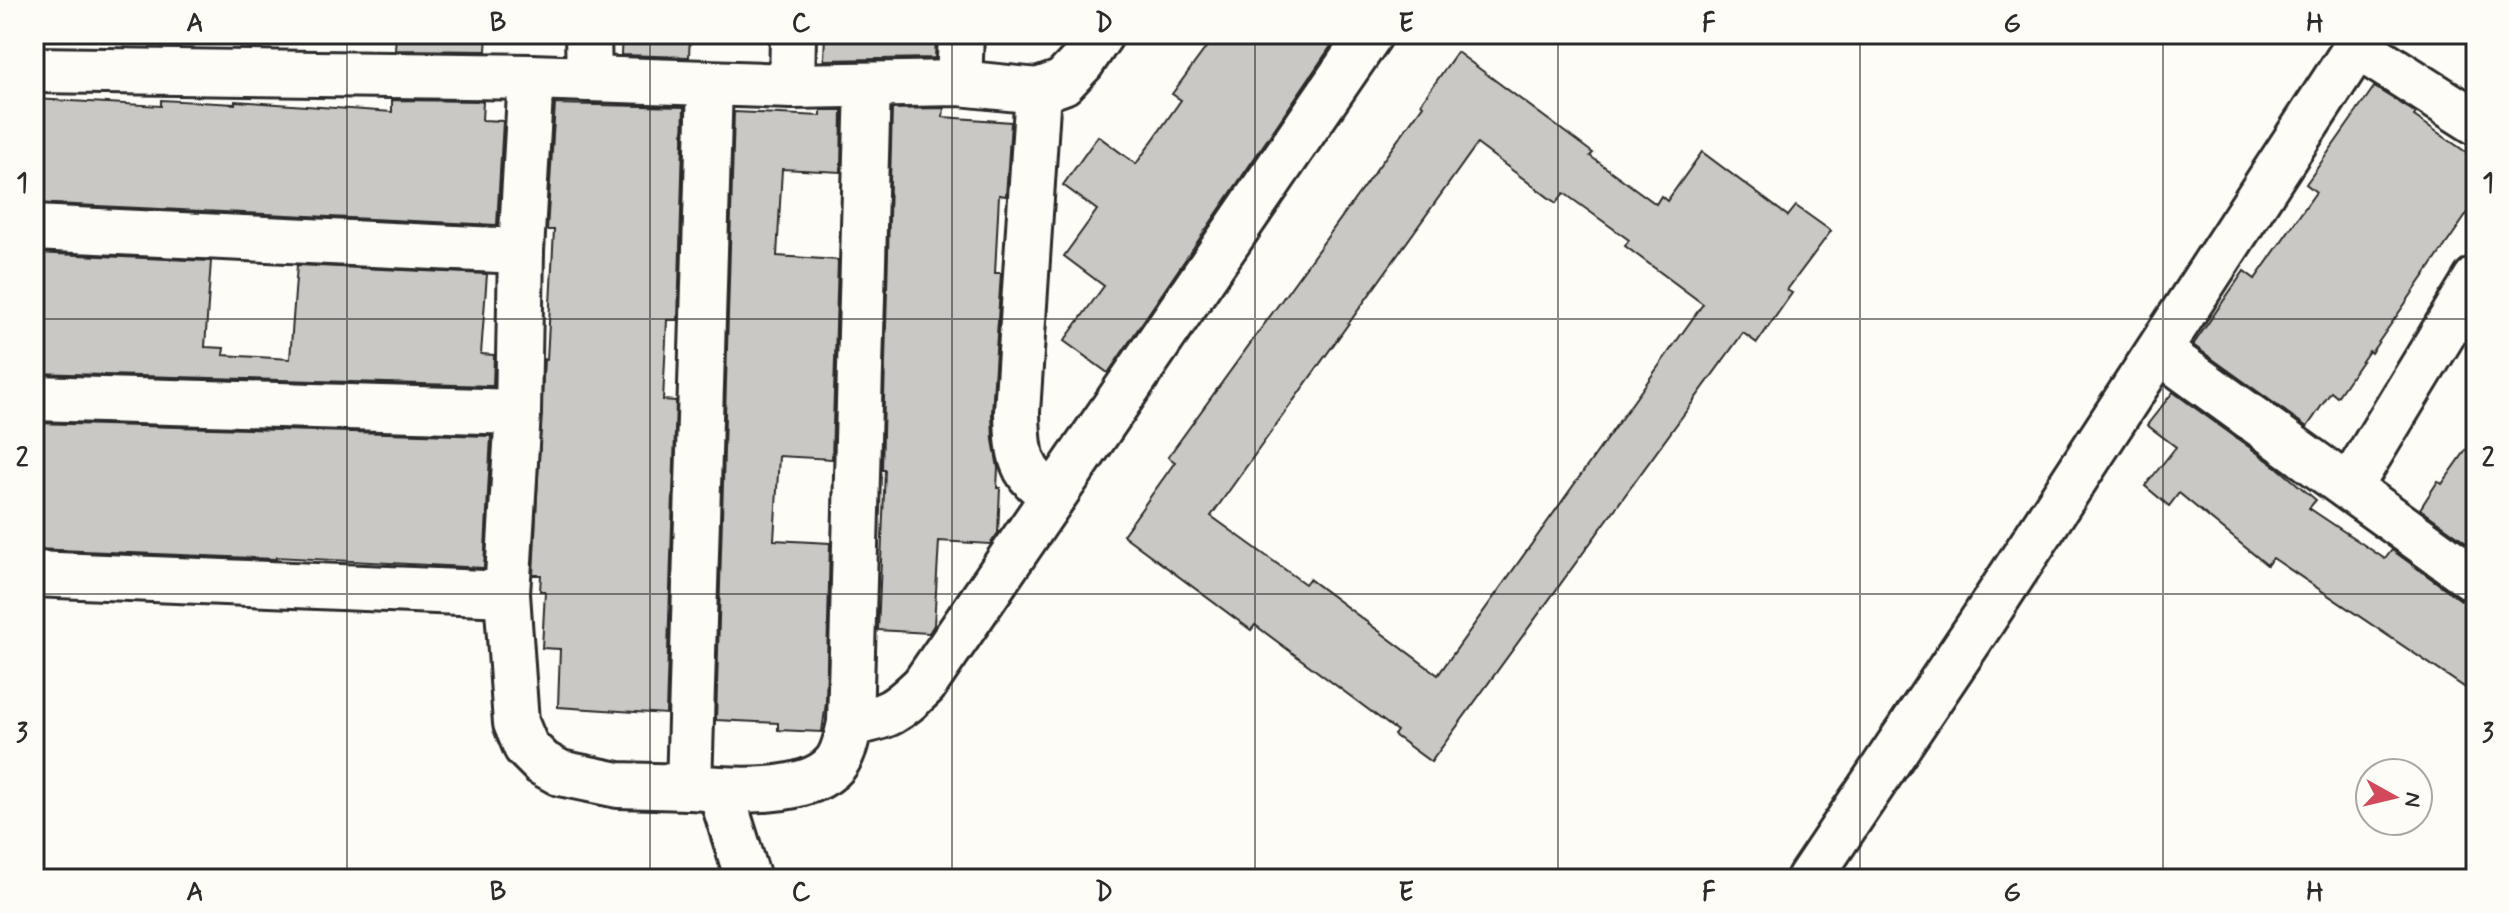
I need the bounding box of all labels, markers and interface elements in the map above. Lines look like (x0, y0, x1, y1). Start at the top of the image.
text: A (186, 7, 204, 41)
text: B (490, 7, 506, 41)
text: C (792, 7, 811, 41)
text: D (1095, 7, 1113, 41)
text: E (1398, 7, 1414, 41)
text: F (1702, 7, 1716, 41)
text: G (2003, 7, 2021, 41)
text: H (2307, 7, 2324, 41)
text: 1 (16, 167, 28, 201)
text: 1 (2482, 167, 2494, 201)
text: 2 (16, 442, 29, 476)
text: 2 (2482, 442, 2495, 476)
text: 3 (16, 717, 28, 751)
text: 3 (2482, 717, 2494, 751)
north arrow (2354, 757, 2434, 837)
text: N (2397, 790, 2427, 809)
text: A (186, 876, 204, 910)
text: B (490, 876, 506, 910)
text: C (792, 876, 811, 910)
text: D (1095, 876, 1113, 910)
text: E (1398, 876, 1414, 910)
text: F (1702, 876, 1716, 910)
text: G (2003, 876, 2021, 910)
text: H (2307, 876, 2324, 910)

